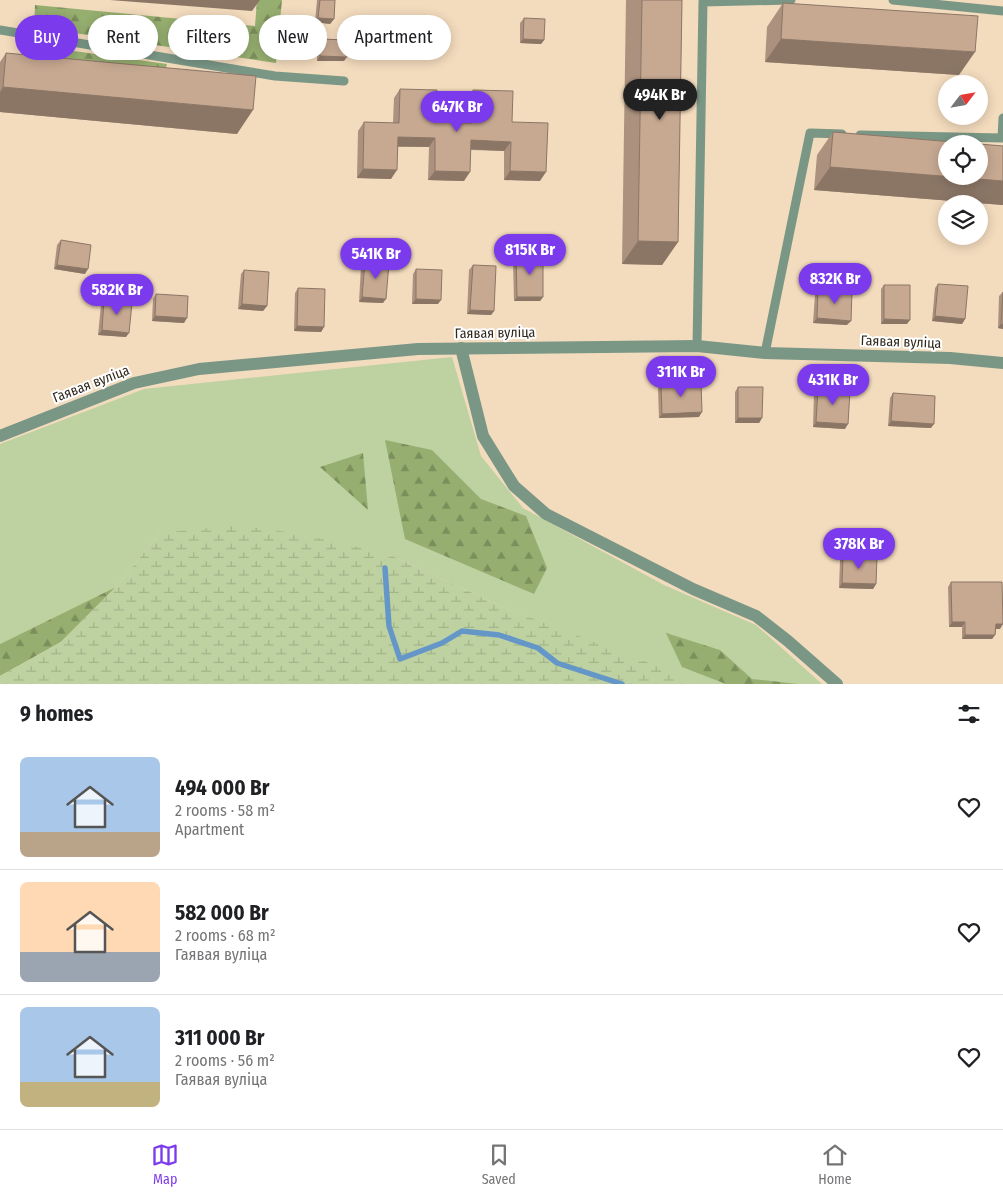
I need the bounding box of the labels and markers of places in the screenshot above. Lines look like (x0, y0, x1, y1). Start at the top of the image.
pin: 494K Br (614, 78, 706, 121)
pin: 647K Br (411, 90, 503, 133)
pin: 815K Br (484, 234, 576, 276)
pin: 541K Br (330, 238, 422, 280)
pin: 832K Br (789, 262, 881, 305)
pin: 582K Br (71, 274, 163, 316)
pin: 311K Br (635, 356, 727, 398)
pin: 431K Br (787, 364, 879, 406)
pin: 378K Br (813, 528, 905, 570)

